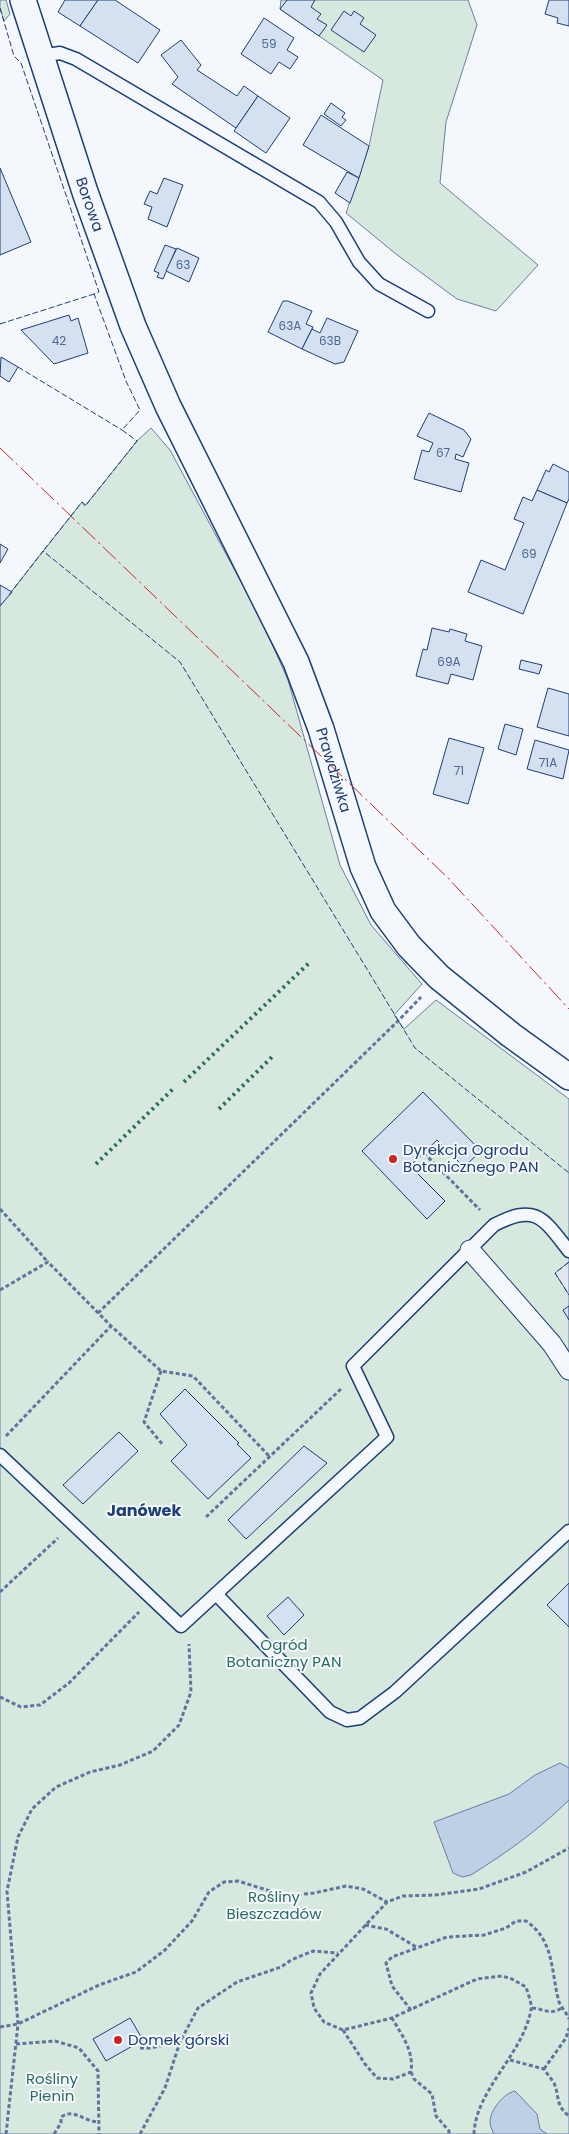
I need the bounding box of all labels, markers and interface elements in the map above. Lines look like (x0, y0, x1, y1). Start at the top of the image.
house number: 59 (261, 35, 277, 52)
street label: Borowa (71, 174, 109, 234)
house number: 63 (176, 256, 190, 273)
house number: 63A (279, 317, 301, 334)
house number: 42 (52, 332, 66, 349)
house number: 63B (319, 332, 341, 349)
house number: 67 (436, 444, 451, 461)
house number: 69 (521, 545, 537, 562)
house number: 69A (437, 653, 461, 670)
street label: Prawdziwka (311, 725, 357, 815)
house number: 71A (539, 754, 557, 771)
house number: 71 (454, 762, 464, 779)
place label: Dyrekcja Ogrodu Botanicznego PAN (403, 1139, 539, 1177)
marker: Dyrekcja Ogrodu Botanicznego PAN (387, 1153, 399, 1165)
district label: Janówek (107, 1499, 181, 1522)
park label: Ogród Botaniczny PAN (226, 1634, 342, 1672)
park label: Rośliny Bieszczadów (227, 1886, 322, 1924)
place label: Domek górski (128, 2029, 229, 2050)
marker: Domek górski (112, 2034, 124, 2046)
park label: Rośliny Pienin (26, 2068, 79, 2106)

